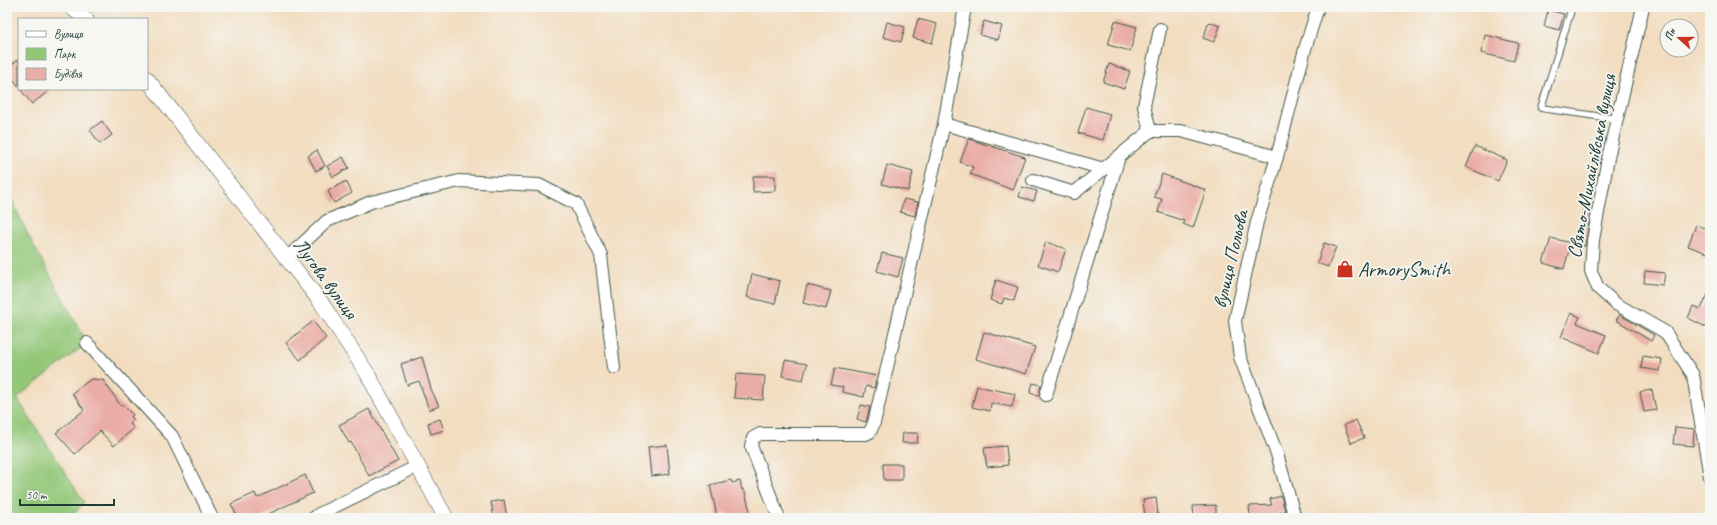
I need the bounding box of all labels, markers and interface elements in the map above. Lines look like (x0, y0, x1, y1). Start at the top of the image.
legend (18, 18, 148, 90)
north arrow (1659, 18, 1699, 58)
text: Пн (1661, 25, 1679, 42)
text: Вулиця (54, 26, 83, 42)
text: Парк (54, 46, 77, 62)
text: Будівля (54, 66, 83, 82)
street label: Свято-Михайлівська вулиця (1561, 71, 1622, 260)
street label: вулиця Польова (1207, 206, 1254, 311)
street label: Лугова вулиця (288, 233, 364, 325)
place label: ArmorySmith (1358, 257, 1452, 282)
shop icon: ArmorySmith (1335, 259, 1355, 279)
scale bar (20, 481, 114, 507)
text: 50 m (26, 487, 48, 503)

